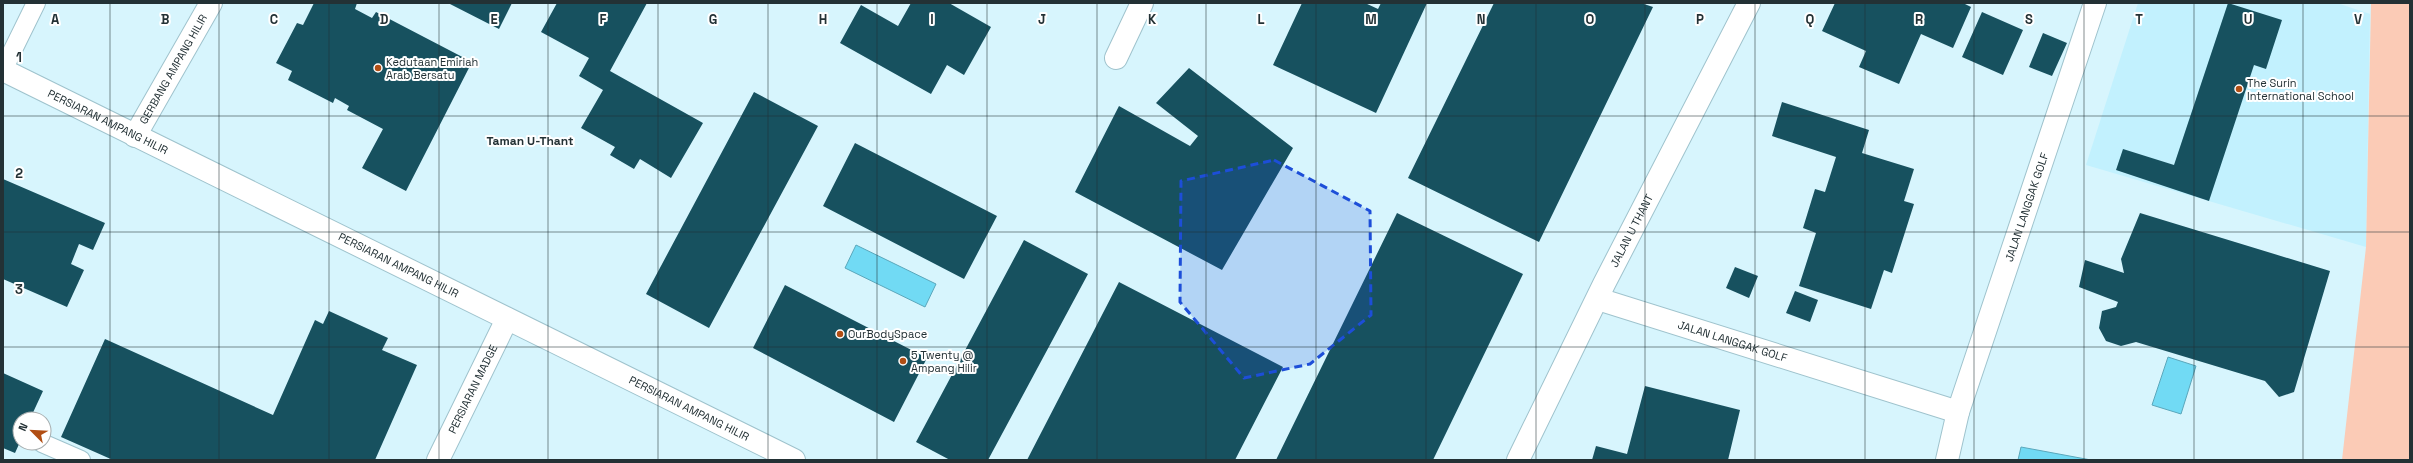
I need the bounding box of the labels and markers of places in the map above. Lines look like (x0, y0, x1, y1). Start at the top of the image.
place label: Kedutaan Emiriah Arab Bersatu (386, 55, 478, 82)
marker: Kedutaan Emiriah Arab Bersatu (373, 63, 383, 73)
place label: The Surin International School (2247, 76, 2354, 103)
marker: The Surin International School (2234, 84, 2244, 94)
place label: OurBodySpace (848, 327, 927, 341)
marker: OurBodySpace (835, 329, 845, 339)
place label: 5 Twenty @ Ampang Hilir (911, 348, 977, 375)
marker: 5 Twenty @ Ampang Hilir (898, 356, 908, 366)

